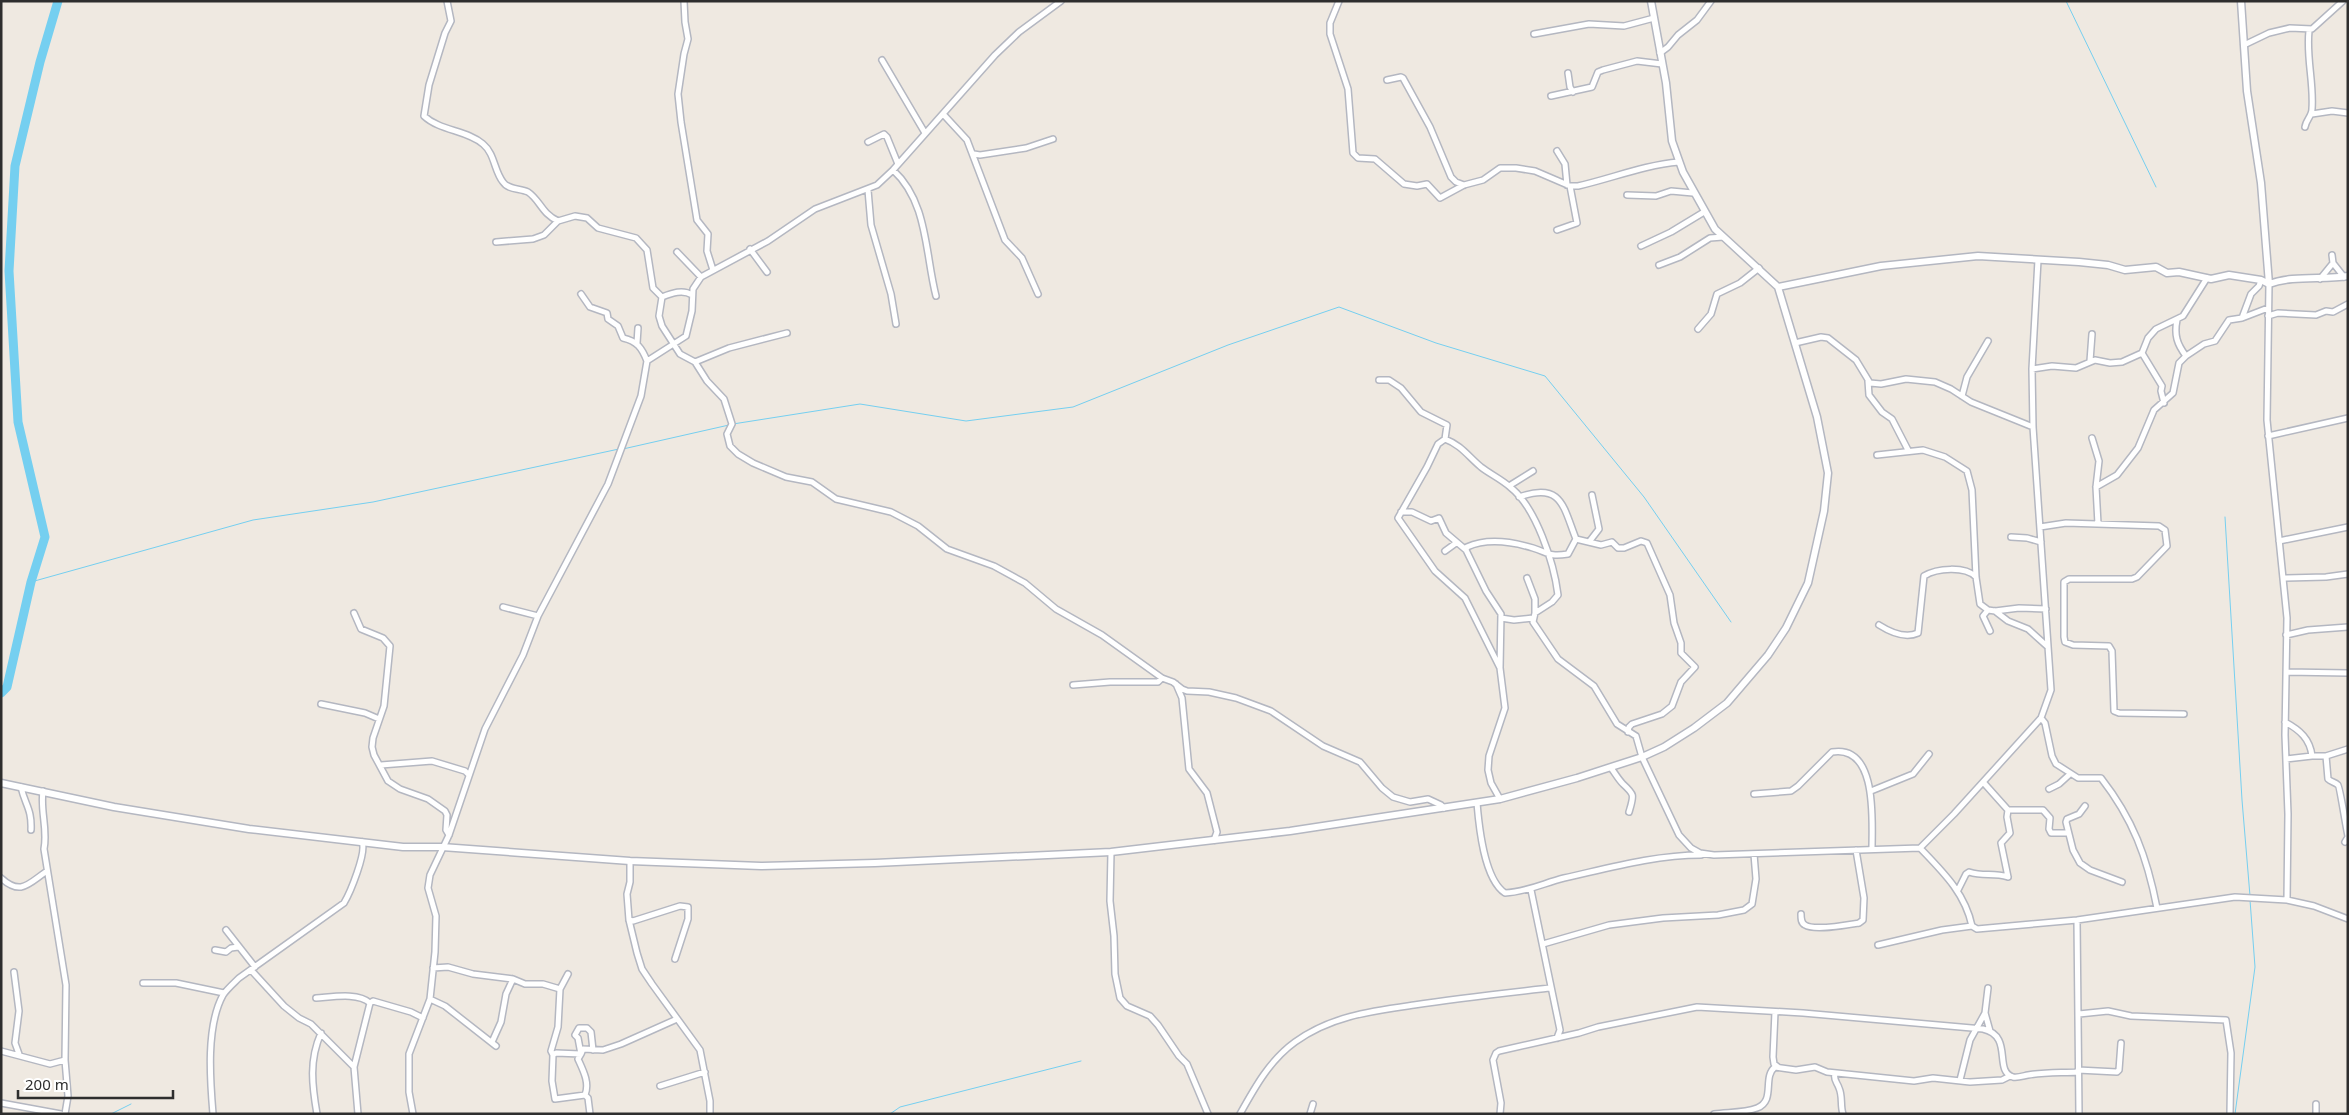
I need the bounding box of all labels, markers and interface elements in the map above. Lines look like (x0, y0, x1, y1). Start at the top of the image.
scale bar (18, 1068, 172, 1100)
text: 200 m (25, 1074, 69, 1094)

